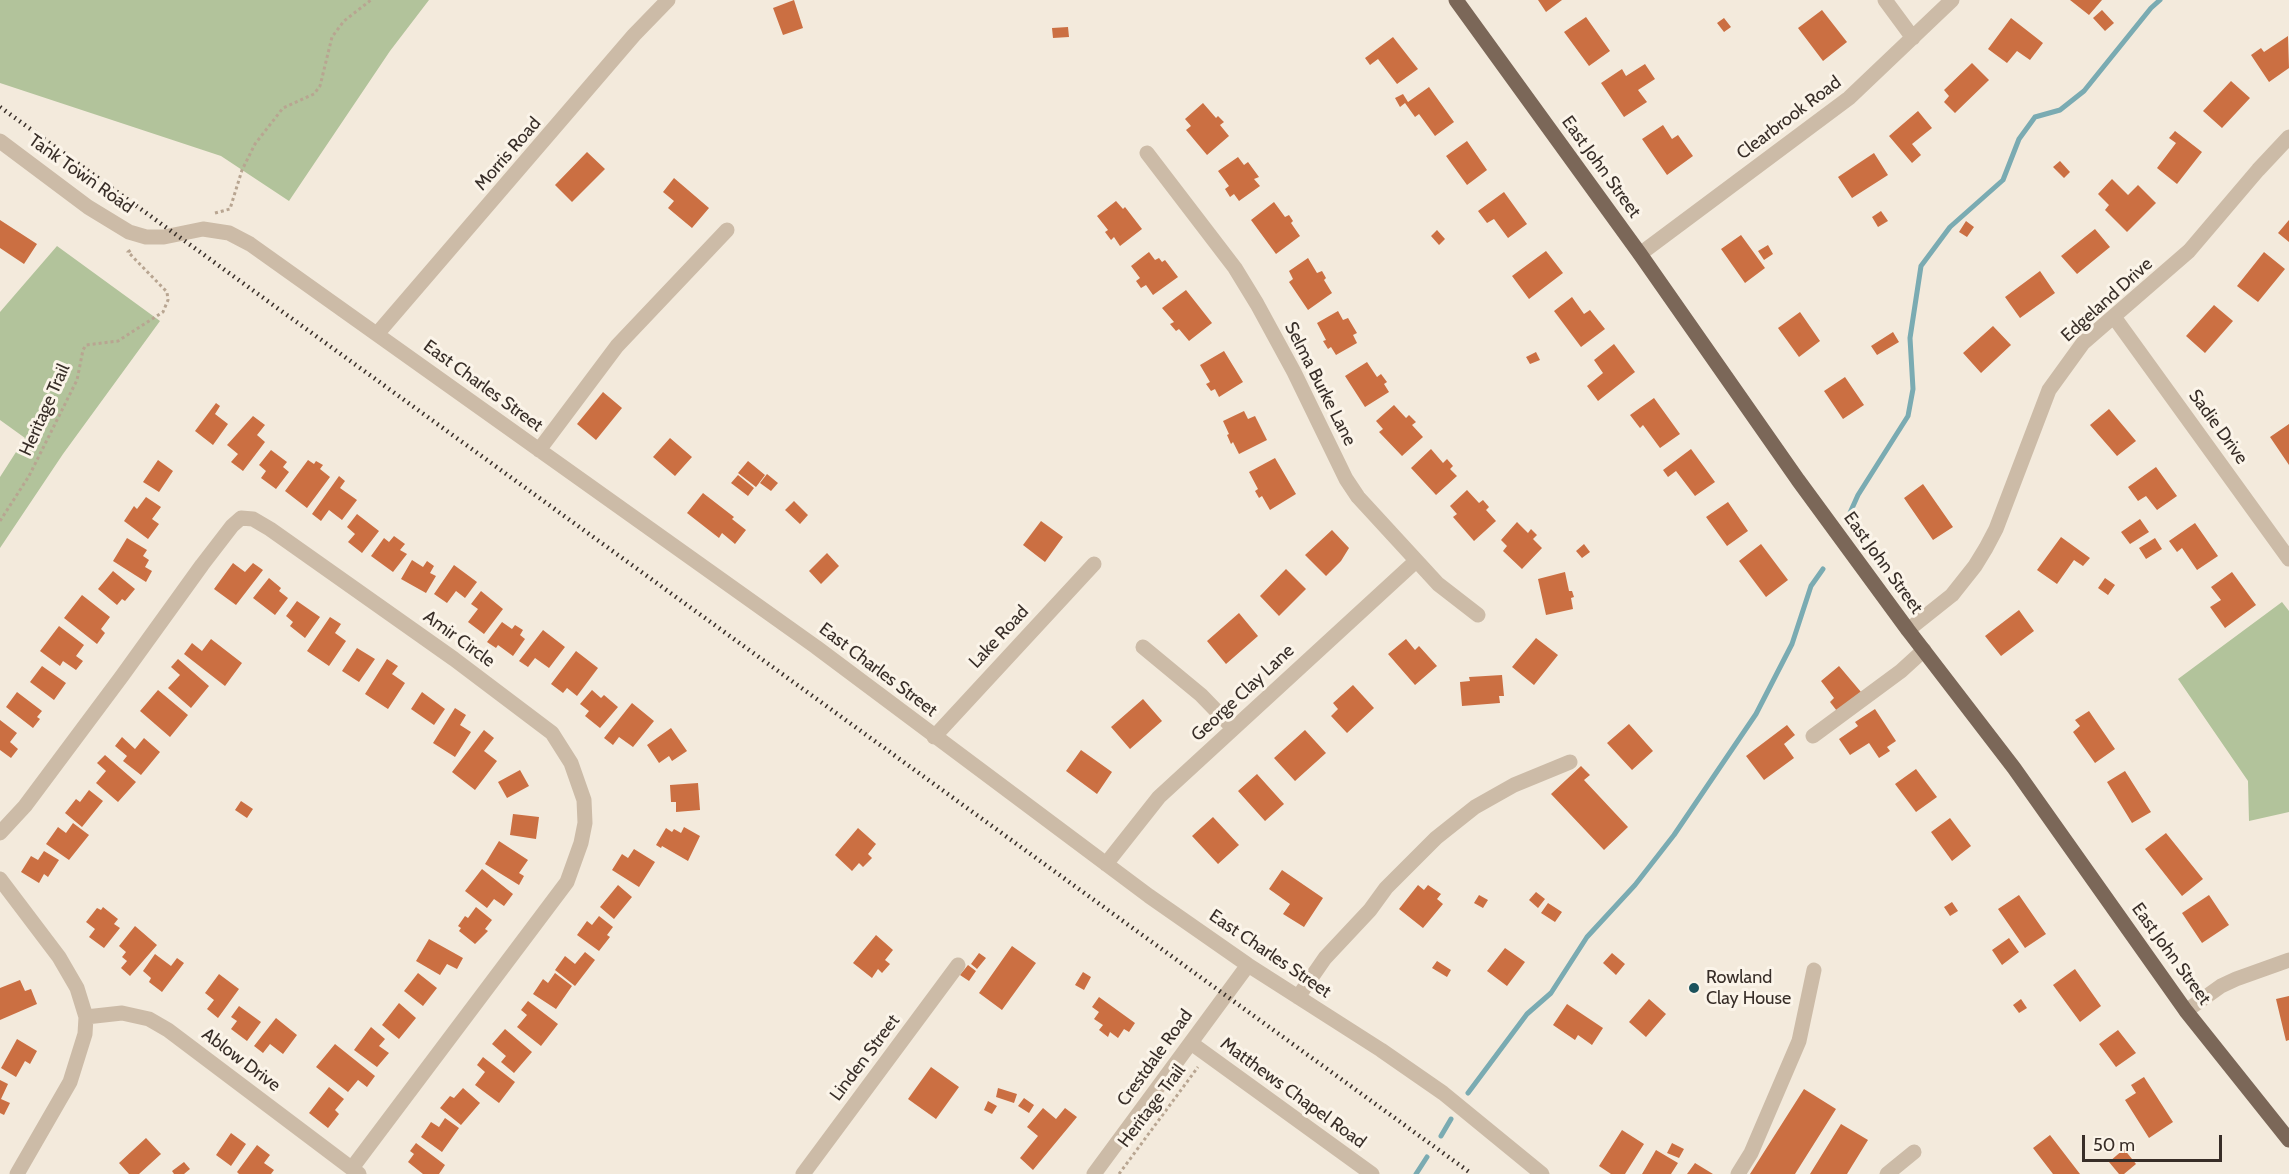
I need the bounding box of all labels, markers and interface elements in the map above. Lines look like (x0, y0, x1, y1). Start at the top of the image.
street label: Clearbrook Road (1733, 72, 1845, 164)
street label: East John Street (1557, 112, 1645, 222)
street label: Morris Road (470, 113, 546, 195)
street label: Tank Town Road (24, 130, 138, 218)
street label: Edgeland Drive (2057, 253, 2157, 347)
street label: Selma Burke Lane (1279, 318, 1361, 450)
street label: East Charles Street (419, 335, 547, 437)
street label: Heritage Trail (15, 361, 75, 459)
street label: Sadie Drive (2184, 386, 2252, 468)
street label: East John Street (1839, 508, 1927, 618)
street label: Lake Road (965, 601, 1033, 673)
street label: Amir Circle (419, 606, 499, 672)
street label: East Charles Street (815, 618, 941, 722)
street label: George Clay Lane (1187, 640, 1299, 746)
street label: East John Street (2127, 899, 2215, 1009)
street label: East Charles Street (1205, 905, 1335, 1003)
place label: Rowland Clay House (1706, 967, 1791, 1010)
marker: Rowland Clay House (1687, 981, 1701, 995)
street label: Crestdale Road (1113, 1005, 1197, 1111)
street label: Linden Street (826, 1011, 904, 1105)
street label: Ablow Drive (198, 1024, 284, 1096)
street label: Matthews Chapel Road (1216, 1033, 1370, 1153)
street label: Heritage Trail (1114, 1060, 1190, 1152)
scale bar (2085, 1123, 2224, 1161)
text: 50 m (2093, 1134, 2135, 1156)

